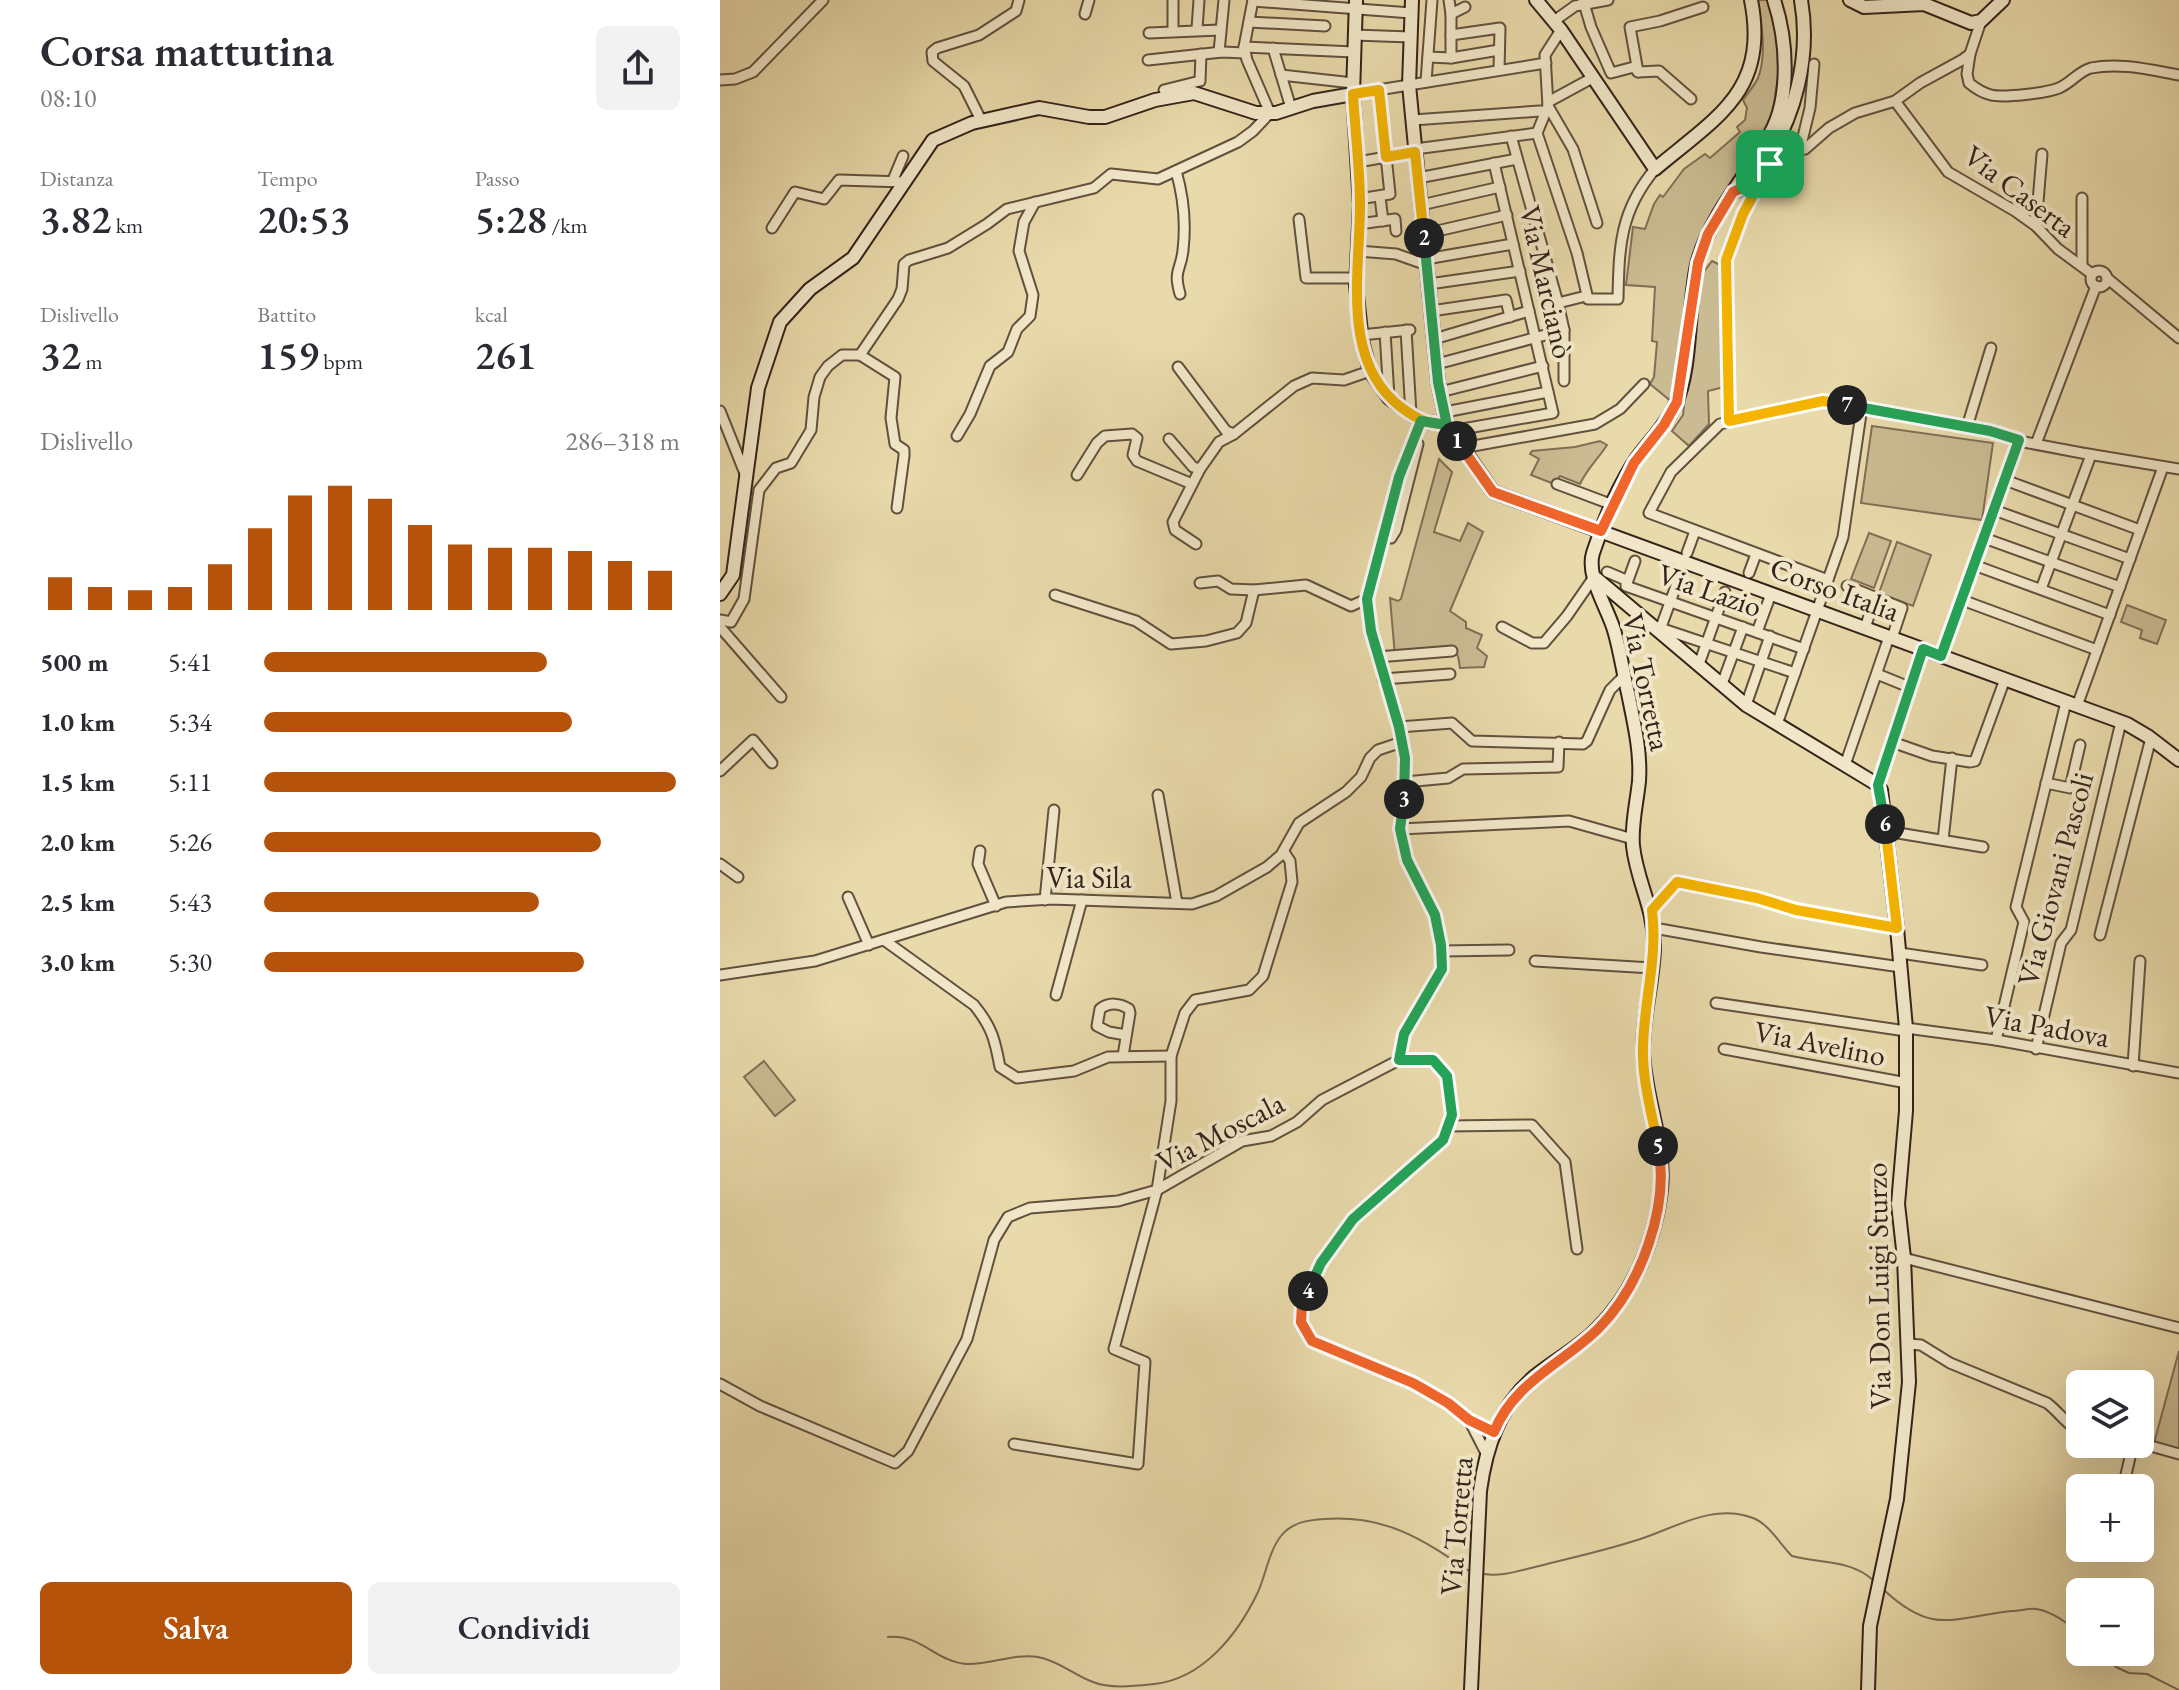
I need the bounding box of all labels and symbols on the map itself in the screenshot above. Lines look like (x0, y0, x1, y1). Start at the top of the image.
pin (1736, 130, 1804, 198)
street label: Via Caserta (1956, 136, 2084, 246)
street label: Via Marcianò (1511, 202, 1583, 362)
pin: 2 (1404, 218, 1444, 258)
pin: 7 (1827, 385, 1867, 425)
pin: 1 (1437, 421, 1477, 461)
street label: Corso Italia (1765, 548, 1905, 630)
street label: Via Lazio (1653, 554, 1767, 626)
street label: Via Torretta (1613, 610, 1681, 754)
street label: Via Giovani Pascoli (2008, 768, 2102, 990)
pin: 3 (1384, 779, 1424, 819)
pin: 6 (1865, 804, 1905, 844)
street label: Via Sila (1046, 858, 1132, 897)
street label: Via Padova (1981, 996, 2113, 1056)
street label: Via Avelino (1751, 1011, 1889, 1075)
street label: Via Moscala (1149, 1083, 1291, 1181)
pin: 5 (1638, 1126, 1678, 1166)
street label: Via Don Luigi Sturzo (1856, 1162, 1900, 1410)
pin: 4 (1288, 1271, 1328, 1311)
street label: Via Torretta (1431, 1455, 1481, 1597)

